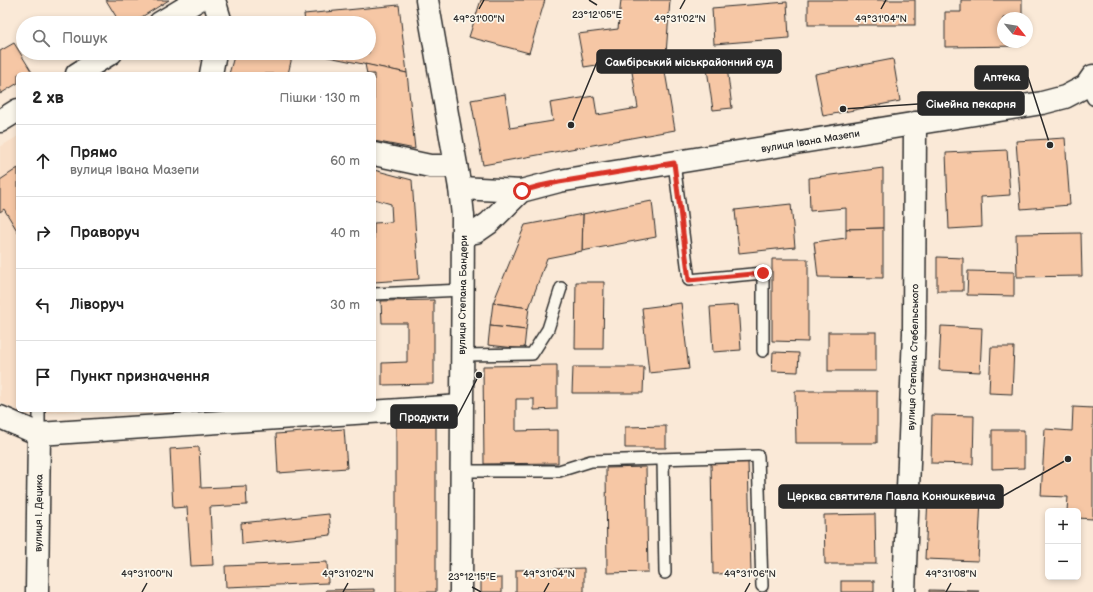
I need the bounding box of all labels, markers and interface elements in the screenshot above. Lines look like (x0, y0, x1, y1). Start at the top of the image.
text: 23°12'05"E (572, 9, 623, 21)
north arrow (997, 12, 1033, 48)
text: 49°31'00"N (453, 13, 505, 25)
text: 49°31'02"N (654, 13, 706, 25)
text: 49°31'04"N (855, 13, 907, 25)
search box (16, 16, 376, 60)
icon: search (30, 27, 52, 49)
text: Пошук (62, 29, 108, 48)
callout: Самбірський міськрайонний суд (597, 50, 781, 73)
text: Самбірський міськрайонний суд (605, 56, 773, 69)
callout: Аптека (975, 66, 1028, 89)
text: Аптека (983, 71, 1021, 84)
text: 2 хв (32, 88, 64, 108)
text: Пішки · 130 m (279, 90, 360, 106)
callout: Сімейна пекарня (918, 92, 1024, 115)
text: Сімейна пекарня (926, 98, 1016, 111)
street label: вулиця Івана Мазепи (760, 128, 861, 155)
text: Прямо (70, 143, 117, 162)
icon: ahead (32, 150, 54, 172)
text: 60 m (330, 153, 360, 169)
text: вулиця Івана Мазепи (70, 162, 199, 178)
route start (513, 182, 531, 200)
icon: right (32, 222, 54, 244)
text: Праворуч (70, 223, 140, 242)
text: 40 m (330, 225, 360, 241)
street label: вулиця Степана Бандери (456, 235, 470, 355)
route end (754, 264, 772, 282)
street label: вулиця Степана Стебельського (905, 284, 921, 431)
icon: left (32, 294, 54, 316)
text: Ліворуч (70, 295, 124, 314)
text: 30 m (330, 297, 360, 313)
icon: arrive (32, 366, 54, 388)
text: Пункт призначення (70, 367, 210, 386)
callout: Продукти (391, 405, 457, 428)
text: Продукти (399, 411, 449, 424)
street label: вулиця І. Децика (33, 474, 45, 552)
callout: Церква святителя Павла Конюшкевича (779, 485, 1003, 508)
text: Церква святителя Павла Конюшкевича (787, 490, 996, 503)
map controls (1045, 508, 1081, 580)
button: + (1045, 508, 1081, 544)
button: − (1045, 544, 1081, 580)
text: 49°31'00"N (121, 568, 173, 580)
text: 49°31'02"N (322, 568, 374, 580)
text: 49°31'04"N (523, 568, 575, 580)
text: 49°31'06"N (724, 568, 776, 580)
text: 49°31'08"N (925, 568, 977, 580)
text: 23°12'15"E (448, 571, 496, 583)

